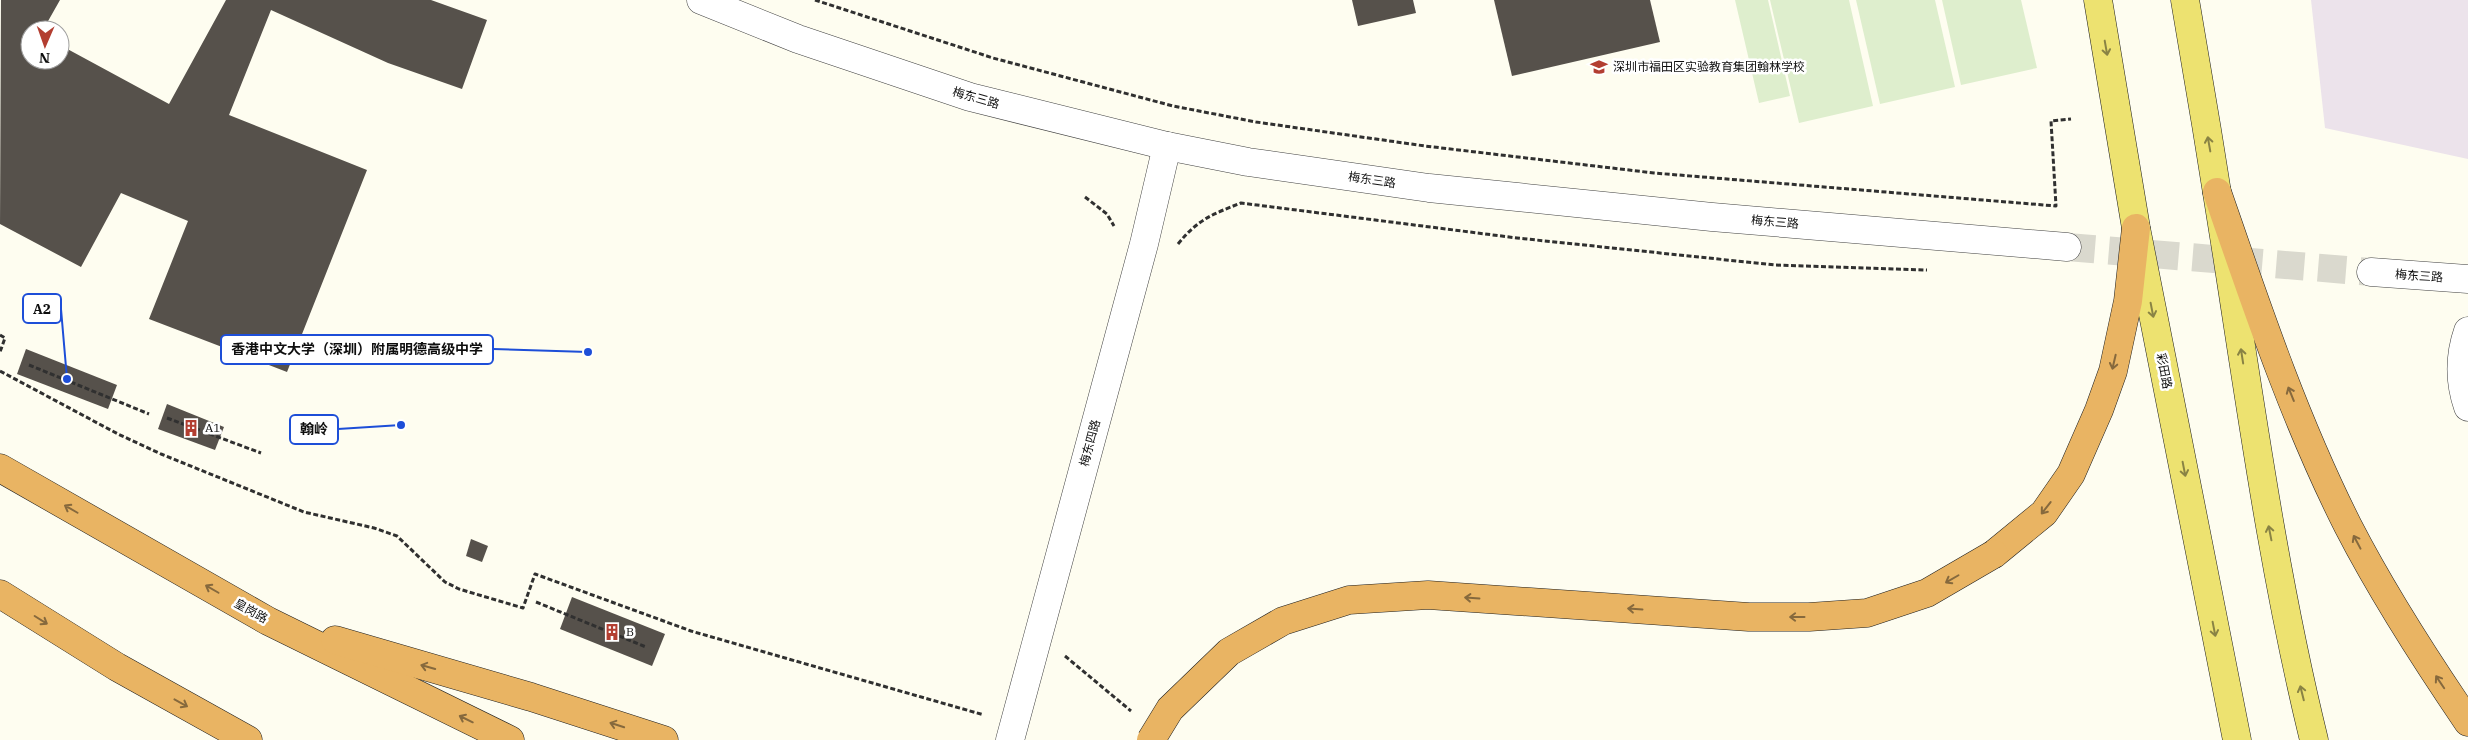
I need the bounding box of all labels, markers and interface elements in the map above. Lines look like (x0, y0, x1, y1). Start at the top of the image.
north arrow (20, 20, 70, 70)
one-way arrow (2101, 40, 2111, 56)
text: N (39, 49, 50, 67)
school or university icon: 深圳市福田区实验教育集团翰林学校 (1589, 57, 1609, 77)
place label: 深圳市福田区实验教育集团翰林学校 (1613, 59, 1805, 74)
street label: 梅东三路 (951, 84, 1001, 111)
one-way arrow (2204, 136, 2214, 152)
street label: 梅东三路 (1347, 169, 1397, 190)
street label: 梅东三路 (1750, 212, 1800, 231)
street label: 梅东三路 (2395, 266, 2444, 285)
callout: A2 (23, 294, 61, 323)
text: A2 (33, 300, 51, 318)
one-way arrow (2148, 302, 2158, 318)
callout: 香港中文大学（深圳）附属明德高级中学 (221, 335, 493, 364)
text: 香港中文大学（深圳）附属明德高级中学 (231, 340, 483, 358)
one-way arrow (2237, 348, 2247, 364)
street label: 彩田路 (2154, 352, 2175, 390)
one-way arrow (2109, 354, 2119, 370)
one-way arrow (2286, 387, 2295, 402)
callout: 翰岭 (290, 415, 338, 444)
building icon: A1 (181, 418, 201, 438)
street label: 梅东四路 (1076, 418, 1103, 468)
place label: A1 (205, 420, 220, 435)
text: 翰岭 (300, 420, 328, 438)
one-way arrow (2180, 461, 2189, 477)
one-way arrow (2041, 501, 2052, 514)
one-way arrow (64, 503, 78, 513)
one-way arrow (2265, 526, 2274, 542)
one-way arrow (2352, 536, 2362, 550)
one-way arrow (1946, 574, 1960, 584)
one-way arrow (205, 584, 220, 594)
one-way arrow (1465, 593, 1481, 602)
street label: 皇岗路 (232, 595, 271, 626)
one-way arrow (1627, 604, 1643, 613)
one-way arrow (1789, 612, 1806, 622)
one-way arrow (34, 615, 48, 625)
one-way arrow (2210, 621, 2220, 637)
building icon: B (602, 622, 622, 642)
place label: B (626, 624, 634, 639)
one-way arrow (421, 662, 437, 672)
one-way arrow (2435, 675, 2445, 689)
one-way arrow (2297, 685, 2306, 701)
one-way arrow (173, 699, 188, 708)
one-way arrow (458, 714, 473, 724)
one-way arrow (610, 720, 626, 729)

